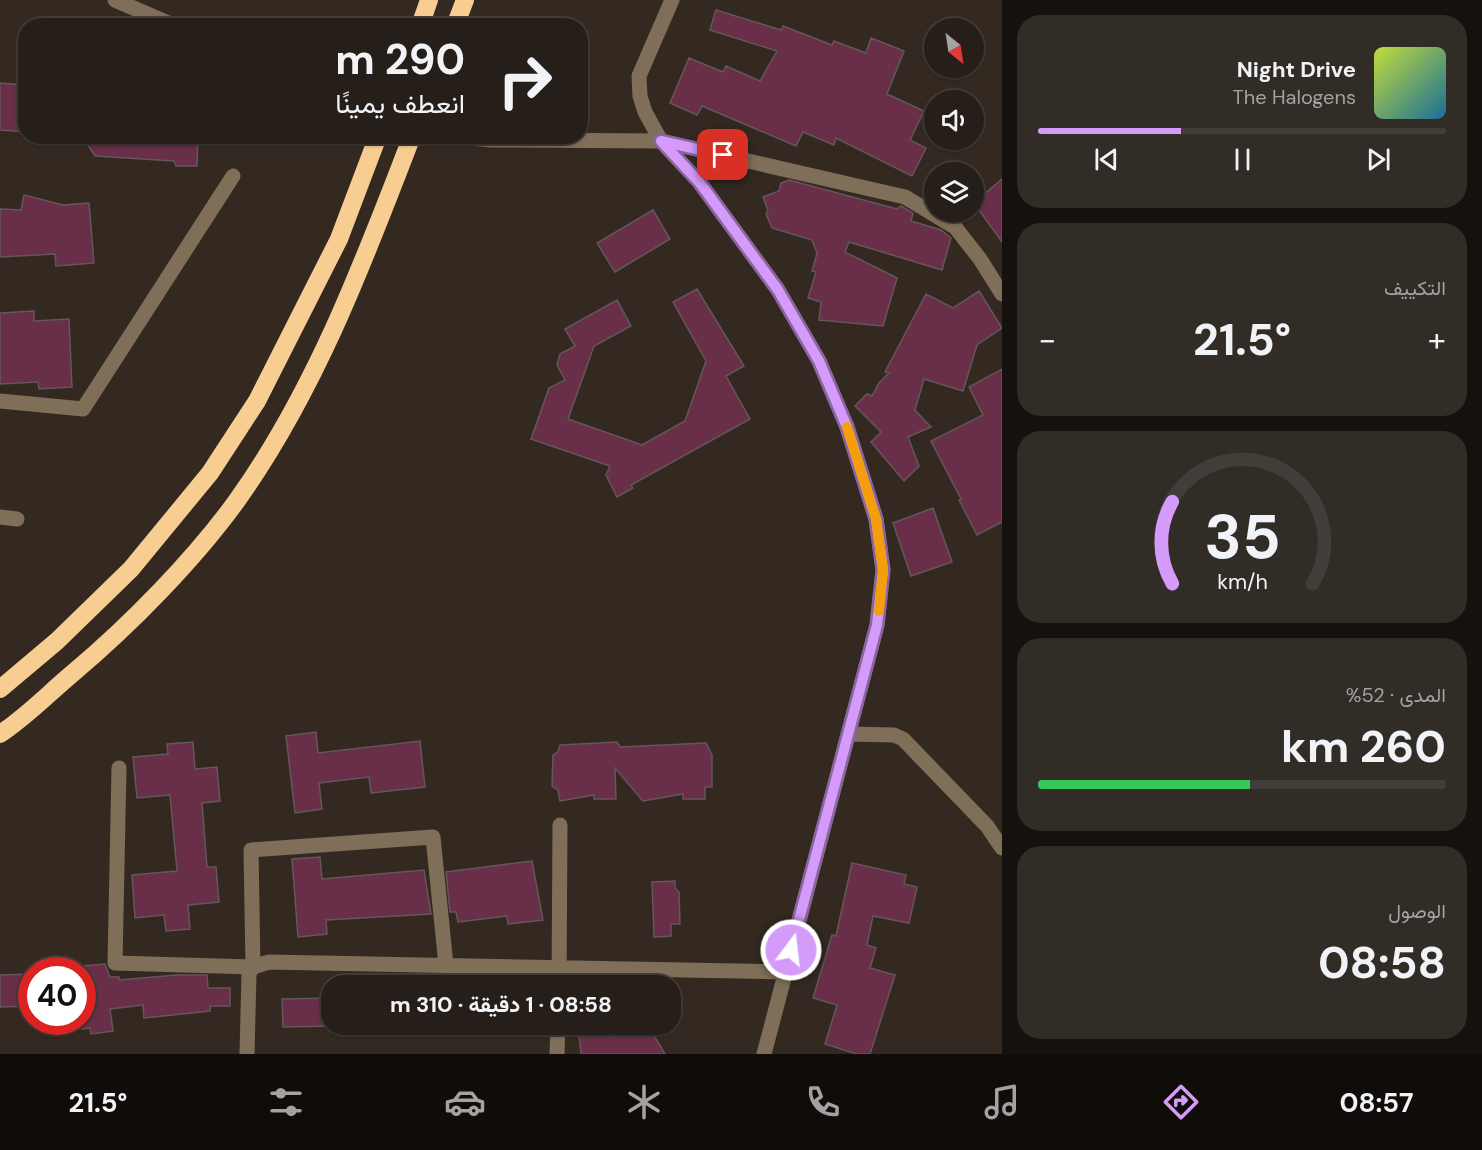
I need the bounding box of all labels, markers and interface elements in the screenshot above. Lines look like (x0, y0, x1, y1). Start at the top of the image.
north arrow (924, 18, 984, 78)
map controls (924, 18, 984, 222)
text: 290 m (335, 32, 465, 87)
icon: right (486, 42, 564, 120)
text: Night Drive (1237, 55, 1356, 84)
text: The Halogens (1233, 84, 1356, 110)
text: انعطف يمينًا (335, 86, 465, 121)
button: sound (924, 90, 984, 150)
pin (697, 129, 748, 180)
icon: arrive (706, 138, 739, 171)
icon: previous (1090, 143, 1123, 176)
icon: pause (1226, 143, 1259, 176)
icon: next (1362, 143, 1395, 176)
button: layers (924, 162, 984, 222)
text: التكييف (1384, 275, 1446, 301)
text: 21.5° (1193, 310, 1291, 369)
text: − (1038, 318, 1056, 361)
text: + (1428, 318, 1446, 361)
text: 35 (1204, 496, 1280, 577)
text: km/h (1217, 568, 1267, 596)
text: المدى · 52% (1346, 682, 1446, 708)
text: 260 km (1281, 717, 1446, 776)
text: الوصول (1388, 898, 1446, 924)
position arrow (759, 918, 823, 982)
text: 08:58 (1318, 933, 1446, 992)
speed limit sign: 40 (18, 957, 96, 1035)
text: 08:58 · 1 دقيقة · 310 m (390, 990, 612, 1019)
icon: filters (265, 1081, 307, 1123)
icon: car (444, 1081, 486, 1123)
icon: climate (623, 1081, 665, 1123)
icon: phone (802, 1081, 844, 1123)
icon: music (981, 1081, 1023, 1123)
icon: directions (1160, 1081, 1202, 1123)
text: 21.5° (69, 1085, 127, 1120)
text: 08:57 (1339, 1085, 1413, 1120)

